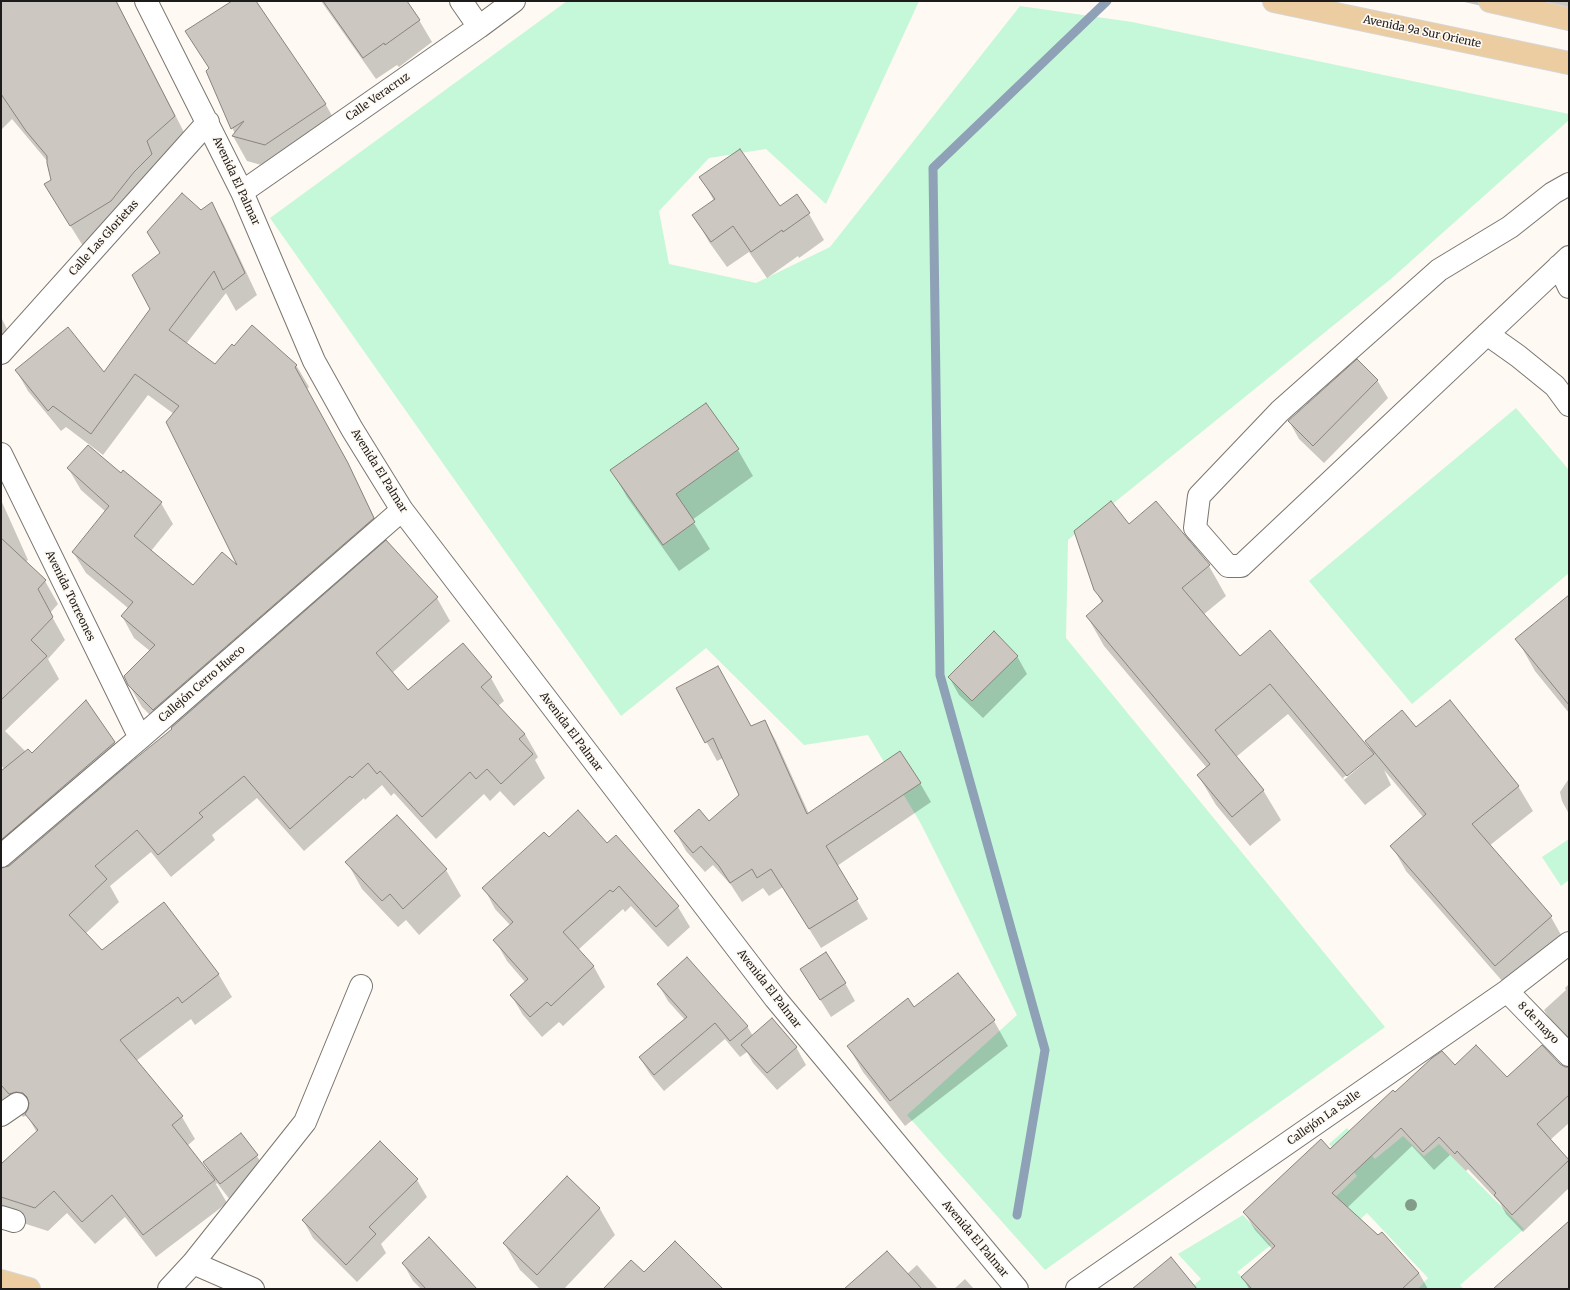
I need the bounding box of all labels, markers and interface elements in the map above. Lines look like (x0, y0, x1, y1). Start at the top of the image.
street label: Avenida 9a Sur Oriente (1362, 13, 1482, 51)
street label: Calle Veracruz (344, 70, 412, 124)
street label: Avenida El Palmar (210, 135, 262, 227)
street label: Calle Las Glorietas (67, 197, 141, 279)
street label: Avenida El Palmar (348, 427, 410, 515)
street label: Avenida Torreones (42, 549, 98, 643)
street label: Callejón Cerro Hueco (156, 643, 248, 725)
street label: Avenida El Palmar (537, 690, 605, 774)
street label: Avenida El Palmar (734, 947, 804, 1031)
street label: 8 de mayo (1515, 999, 1561, 1047)
street label: Callejón La Salle (1285, 1088, 1363, 1148)
street label: Avenida El Palmar (939, 1198, 1011, 1280)

